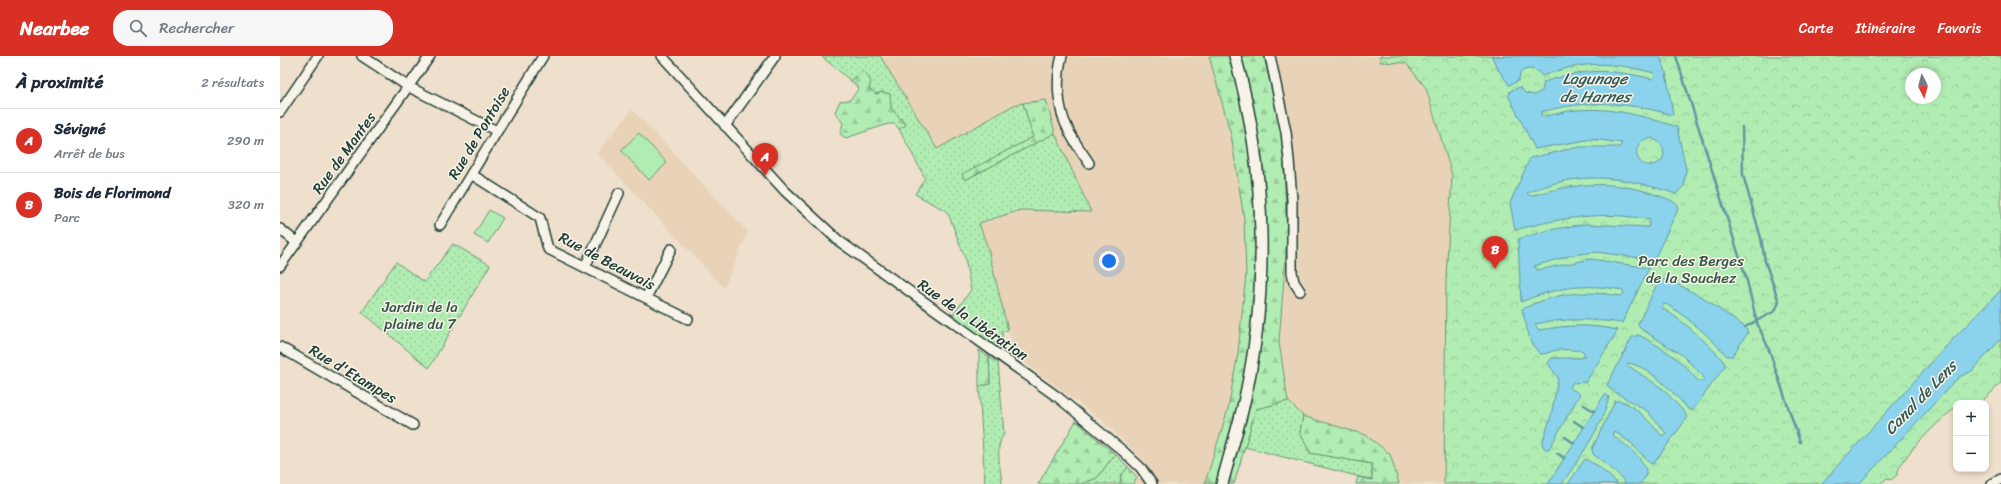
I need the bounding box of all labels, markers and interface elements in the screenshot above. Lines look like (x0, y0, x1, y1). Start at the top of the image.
search box (113, 10, 393, 46)
text: Nearbee (20, 12, 89, 45)
text: Rechercher (159, 15, 234, 41)
text: Carte (1799, 16, 1834, 41)
text: Itinéraire (1856, 16, 1915, 41)
text: Favoris (1937, 16, 1981, 41)
icon: search (127, 17, 149, 39)
water label: Lagunage de Harnes (1560, 64, 1633, 111)
text: À proximité (16, 67, 103, 97)
north arrow (1905, 68, 1941, 104)
text: 2 résultats (201, 71, 264, 94)
street label: Rue de Pontoise (441, 81, 517, 185)
street label: Rue de Mantes (305, 106, 383, 200)
text: Sévigné (54, 116, 106, 142)
text: A (25, 129, 33, 152)
text: 290 m (227, 129, 264, 152)
text: Arrêt de bus (54, 142, 125, 165)
pin: A (752, 143, 778, 176)
text: Bois de Florimond (54, 180, 170, 206)
text: B (25, 193, 33, 216)
text: 320 m (228, 193, 264, 216)
text: Parc (54, 206, 80, 229)
street label: Rue de Beauvais (554, 225, 660, 297)
pin: B (1482, 236, 1508, 269)
park label: Parc des Berges de la Souchez (1638, 248, 1744, 291)
your location (1099, 251, 1119, 271)
street label: Rue de la Libération (912, 272, 1034, 368)
park label: Jardin de la plaine du 7 (381, 294, 458, 337)
street label: Rue d'Etampes (304, 337, 402, 411)
water label: Canal de Lens (1877, 352, 1965, 442)
map controls (1953, 400, 1989, 472)
button: + (1953, 400, 1989, 436)
button: − (1953, 436, 1989, 472)

